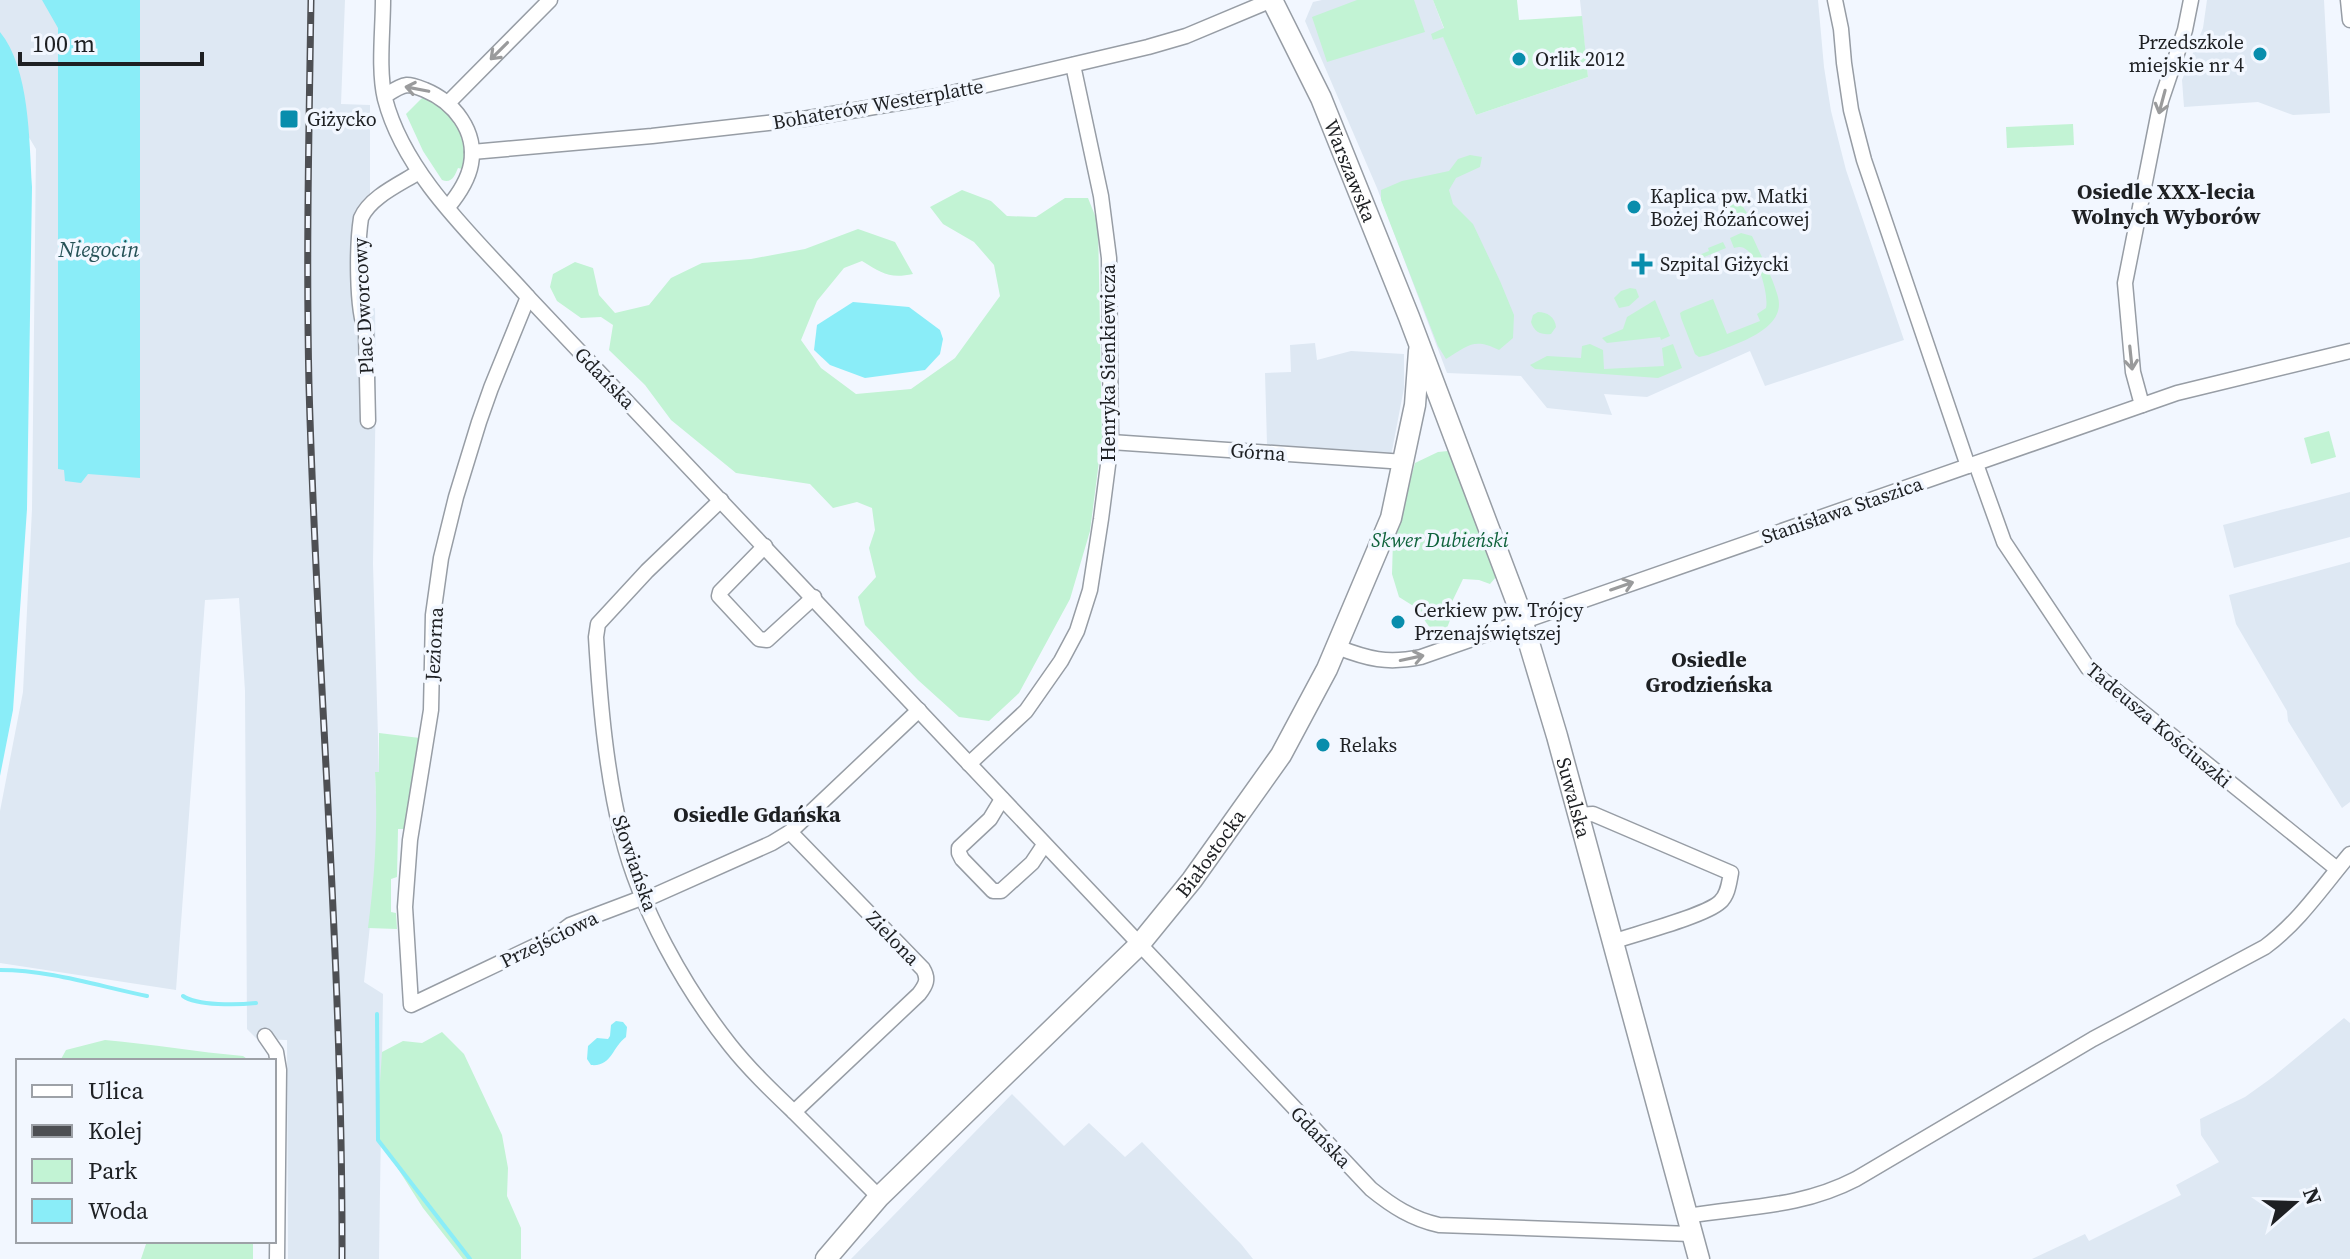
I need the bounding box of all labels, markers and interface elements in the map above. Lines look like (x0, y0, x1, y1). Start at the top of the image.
scale bar (20, 16, 202, 66)
text: 100 m (32, 27, 95, 60)
place label: Przedszkole miejskie nr 4 (2129, 28, 2244, 79)
one-way arrow (490, 41, 509, 60)
place label: Orlik 2012 (1535, 45, 1625, 73)
marker: Przedszkole miejskie nr 4 (2251, 45, 2269, 63)
marker: Orlik 2012 (1510, 50, 1528, 68)
street label: Bohaterów Westerplatte (770, 72, 986, 136)
one-way arrow (404, 81, 430, 96)
one-way arrow (2154, 88, 2169, 114)
place label: Giżycko (307, 105, 377, 133)
marker: Giżycko (278, 108, 300, 130)
street label: Warszawska (1317, 115, 1384, 227)
district label: Osiedle XXX-lecia Wolnych Wyborów (2071, 176, 2261, 231)
place label: Kaplica pw. Matki Bożej Różańcowej (1650, 182, 1810, 233)
marker: Kaplica pw. Matki Bożej Różańcowej (1625, 198, 1643, 216)
water label: Niegocin (58, 234, 140, 264)
street label: Plac Dworcowy (345, 236, 381, 375)
place label: Szpital Giżycki (1660, 250, 1789, 278)
marker: Szpital Giżycki (1631, 253, 1653, 275)
street label: Henryka Sienkiewicza (1094, 263, 1122, 462)
street label: Gdańska (568, 341, 642, 416)
one-way arrow (2124, 344, 2139, 371)
street label: Górna (1229, 436, 1287, 468)
street label: Stanisława Staszica (1758, 469, 1927, 551)
park label: Skwer Dubieński (1371, 526, 1509, 554)
one-way arrow (1610, 578, 1634, 592)
place label: Cerkiew pw. Trójcy Przenajświętszej (1414, 596, 1584, 647)
street label: Jeziorna (418, 605, 450, 683)
marker: Cerkiew pw. Trójcy Przenajświętszej (1389, 613, 1407, 631)
district label: Osiedle Grodzieńska (1646, 644, 1773, 699)
one-way arrow (1399, 650, 1425, 665)
street label: Tadeusza Kościuszki (2080, 656, 2238, 794)
place label: Relaks (1339, 731, 1397, 759)
marker: Relaks (1314, 736, 1332, 754)
street label: Suwalska (1549, 754, 1598, 842)
district label: Osiedle Gdańska (673, 799, 841, 829)
street label: Białostocka (1169, 803, 1252, 903)
street label: Słowiańska (605, 811, 665, 916)
street label: Przejściowa (495, 903, 603, 975)
street label: Zielona (860, 904, 927, 972)
legend (16, 1059, 276, 1243)
text: Ulica (88, 1074, 144, 1107)
street label: Gdańska (1284, 1100, 1358, 1175)
text: Kolej (88, 1114, 143, 1147)
text: Park (88, 1154, 138, 1187)
north arrow (2254, 1163, 2334, 1243)
text: N (2296, 1183, 2330, 1209)
text: Woda (88, 1194, 149, 1227)

